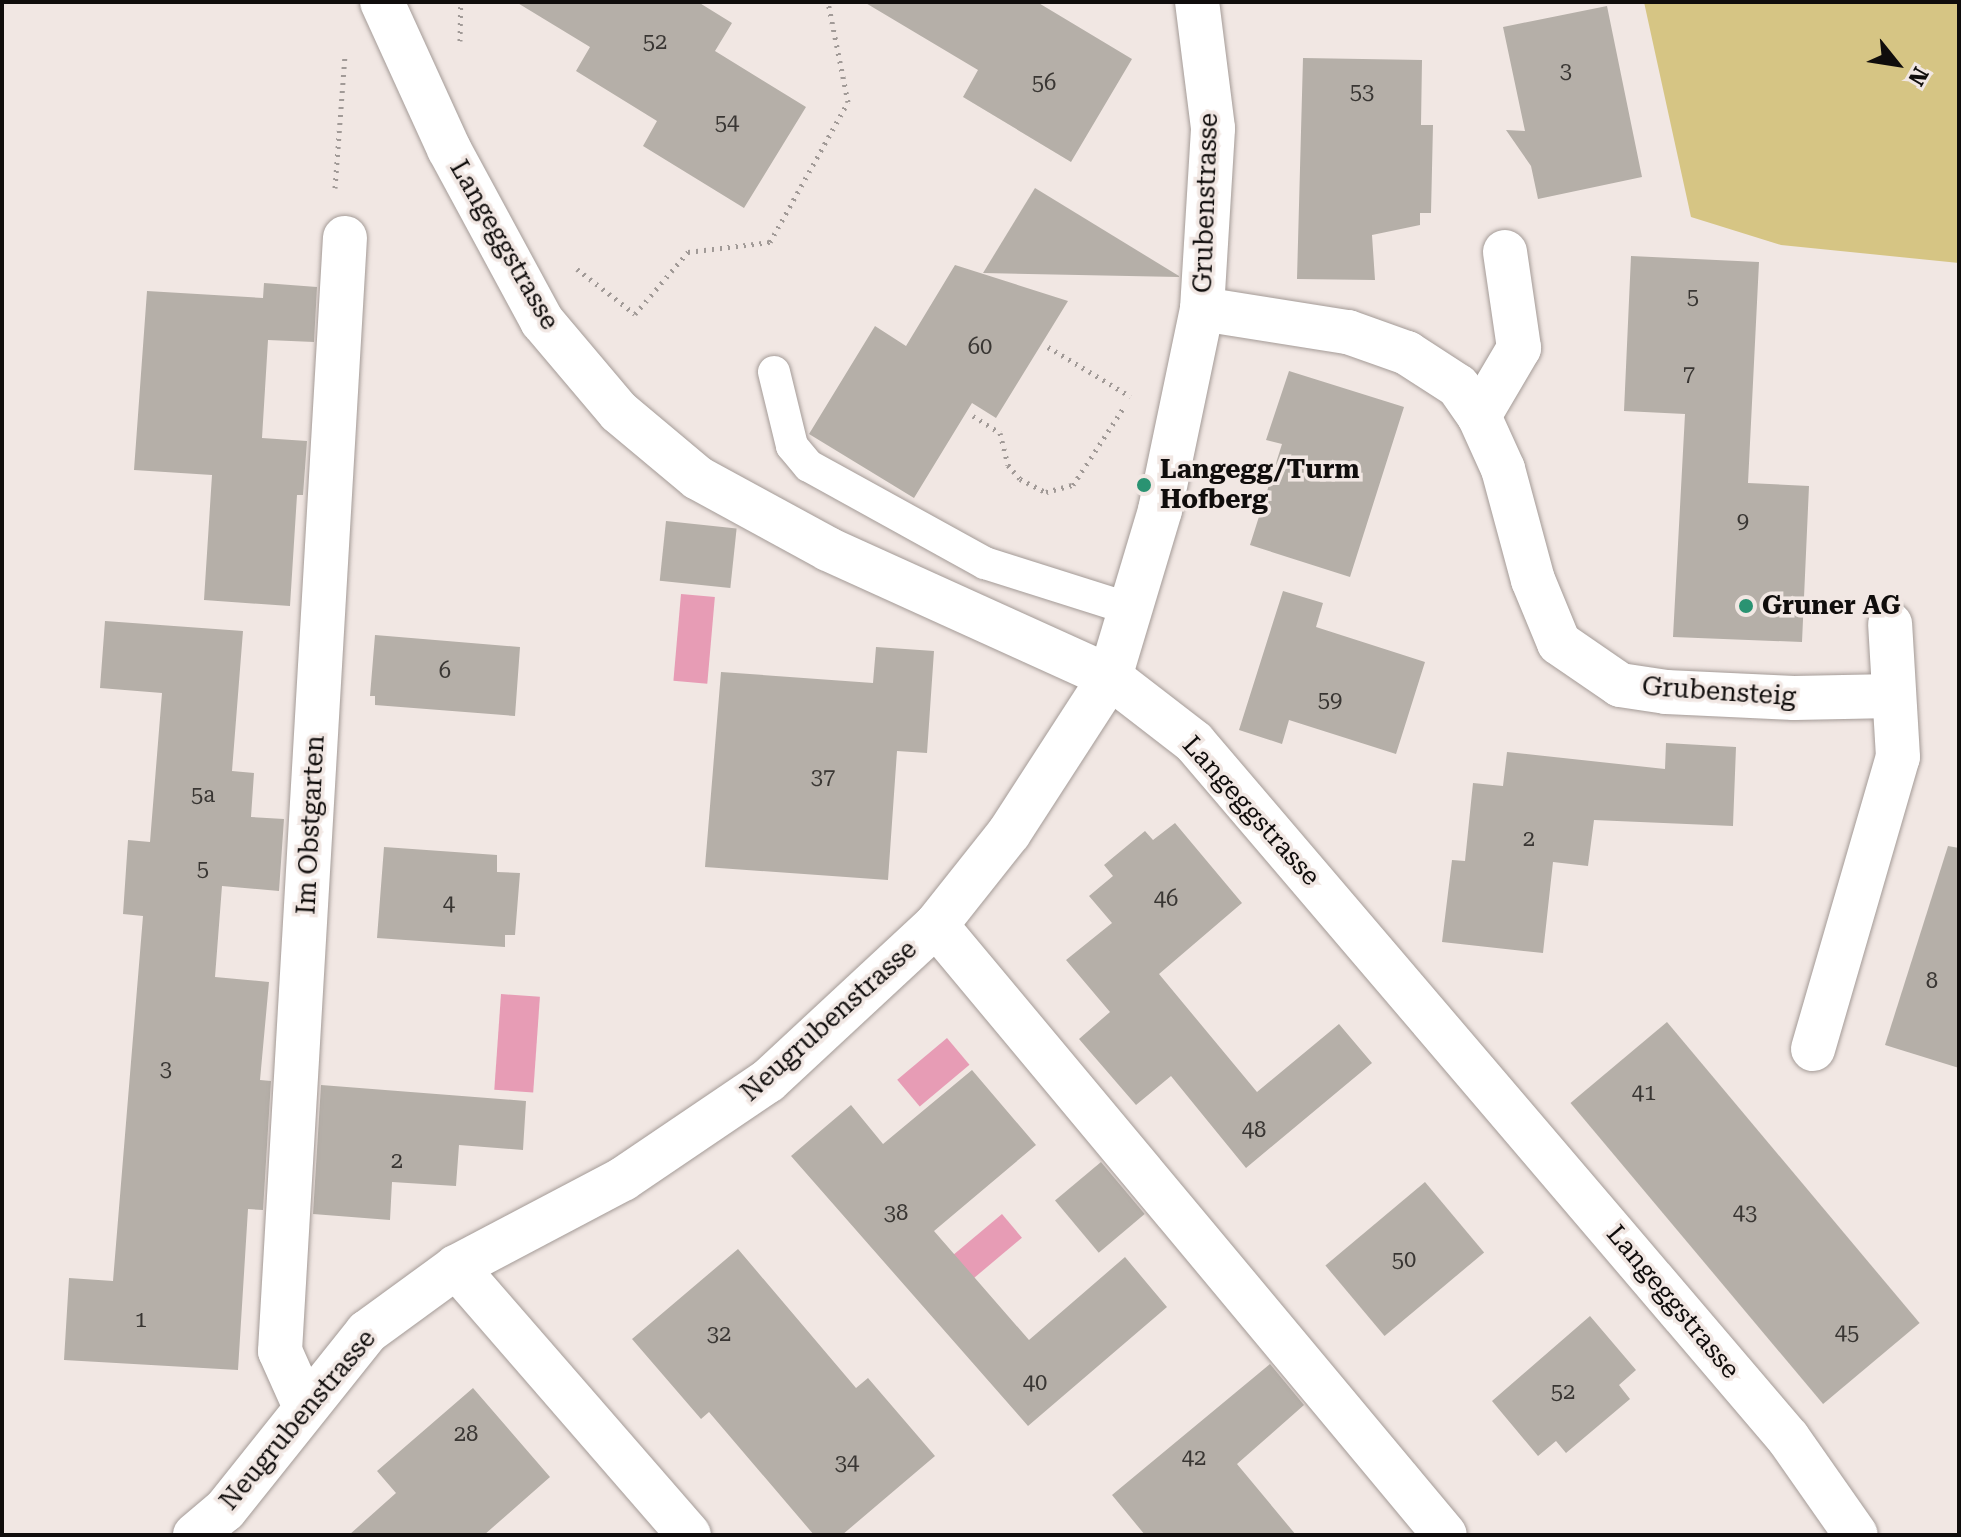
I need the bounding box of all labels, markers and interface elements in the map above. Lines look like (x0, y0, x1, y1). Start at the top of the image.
north arrow (1857, 24, 1937, 104)
house number: 52 (643, 29, 667, 55)
house number: 3 (1560, 58, 1572, 84)
text: N (1903, 63, 1933, 90)
house number: 56 (1032, 70, 1056, 96)
house number: 53 (1350, 79, 1374, 105)
house number: 54 (715, 110, 739, 136)
street label: Grubenstrasse (1187, 112, 1225, 294)
street label: Langeggstrasse (443, 155, 565, 335)
house number: 5 (1687, 284, 1699, 310)
house number: 60 (968, 334, 992, 360)
house number: 7 (1683, 361, 1695, 387)
place label: Langegg/Turm Hofberg (1160, 454, 1360, 516)
marker: Langegg/Turm Hofberg (1135, 476, 1153, 494)
house number: 9 (1737, 508, 1749, 534)
place label: Gruner AG (1762, 590, 1901, 622)
marker: Gruner AG (1737, 597, 1755, 615)
house number: 6 (439, 658, 451, 684)
street label: Grubensteig (1641, 671, 1797, 713)
house number: 59 (1318, 687, 1342, 713)
street label: Langeggstrasse (1176, 730, 1326, 892)
street label: Im Obstgarten (291, 735, 331, 915)
house number: 37 (811, 764, 835, 790)
house number: 5a (191, 782, 215, 808)
house number: 2 (1523, 826, 1535, 852)
house number: 5 (197, 856, 209, 882)
house number: 46 (1154, 886, 1178, 912)
house number: 4 (443, 891, 455, 917)
street label: Neugrubenstrasse (735, 934, 923, 1108)
house number: 8 (1926, 968, 1938, 994)
house number: 3 (160, 1056, 172, 1082)
house number: 41 (1632, 1080, 1656, 1106)
house number: 48 (1242, 1117, 1266, 1143)
house number: 2 (391, 1148, 403, 1174)
house number: 38 (884, 1200, 908, 1226)
house number: 43 (1733, 1200, 1757, 1226)
street label: Langeggstrasse (1600, 1219, 1746, 1385)
house number: 50 (1392, 1247, 1416, 1273)
house number: 1 (135, 1307, 147, 1333)
house number: 45 (1835, 1320, 1859, 1346)
house number: 32 (707, 1321, 731, 1347)
street label: Neugrubenstrasse (213, 1323, 383, 1517)
house number: 40 (1023, 1370, 1047, 1396)
house number: 52 (1551, 1379, 1575, 1405)
house number: 28 (454, 1421, 478, 1447)
house number: 42 (1182, 1445, 1206, 1471)
house number: 34 (835, 1450, 859, 1476)

